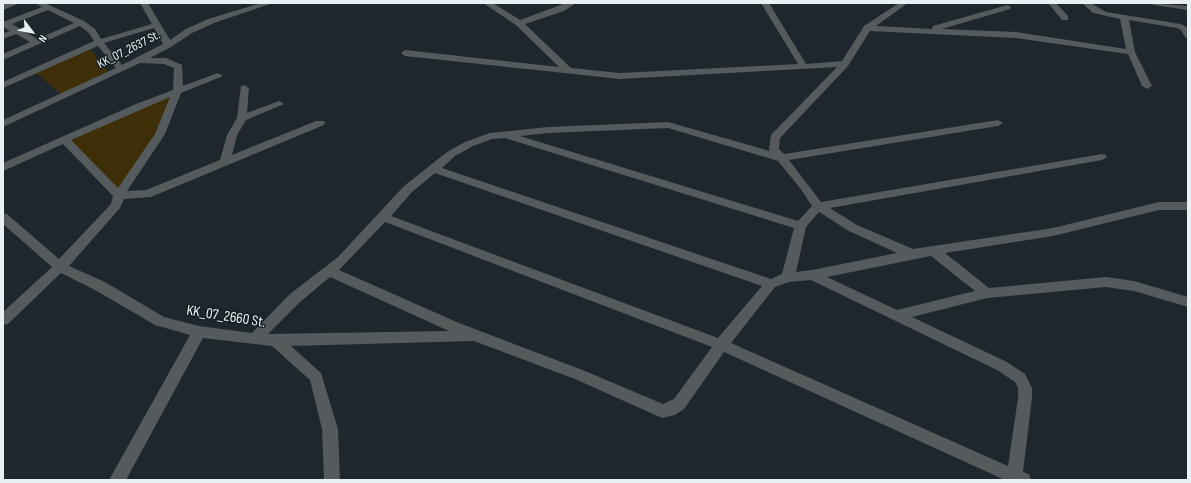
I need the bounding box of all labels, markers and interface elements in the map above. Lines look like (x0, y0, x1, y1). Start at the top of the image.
north arrow (12, 12, 52, 52)
street label: KK_07_2637 St. (95, 28, 163, 72)
text: N (36, 33, 50, 45)
street label: KK_07_2660 St. (185, 302, 267, 332)

